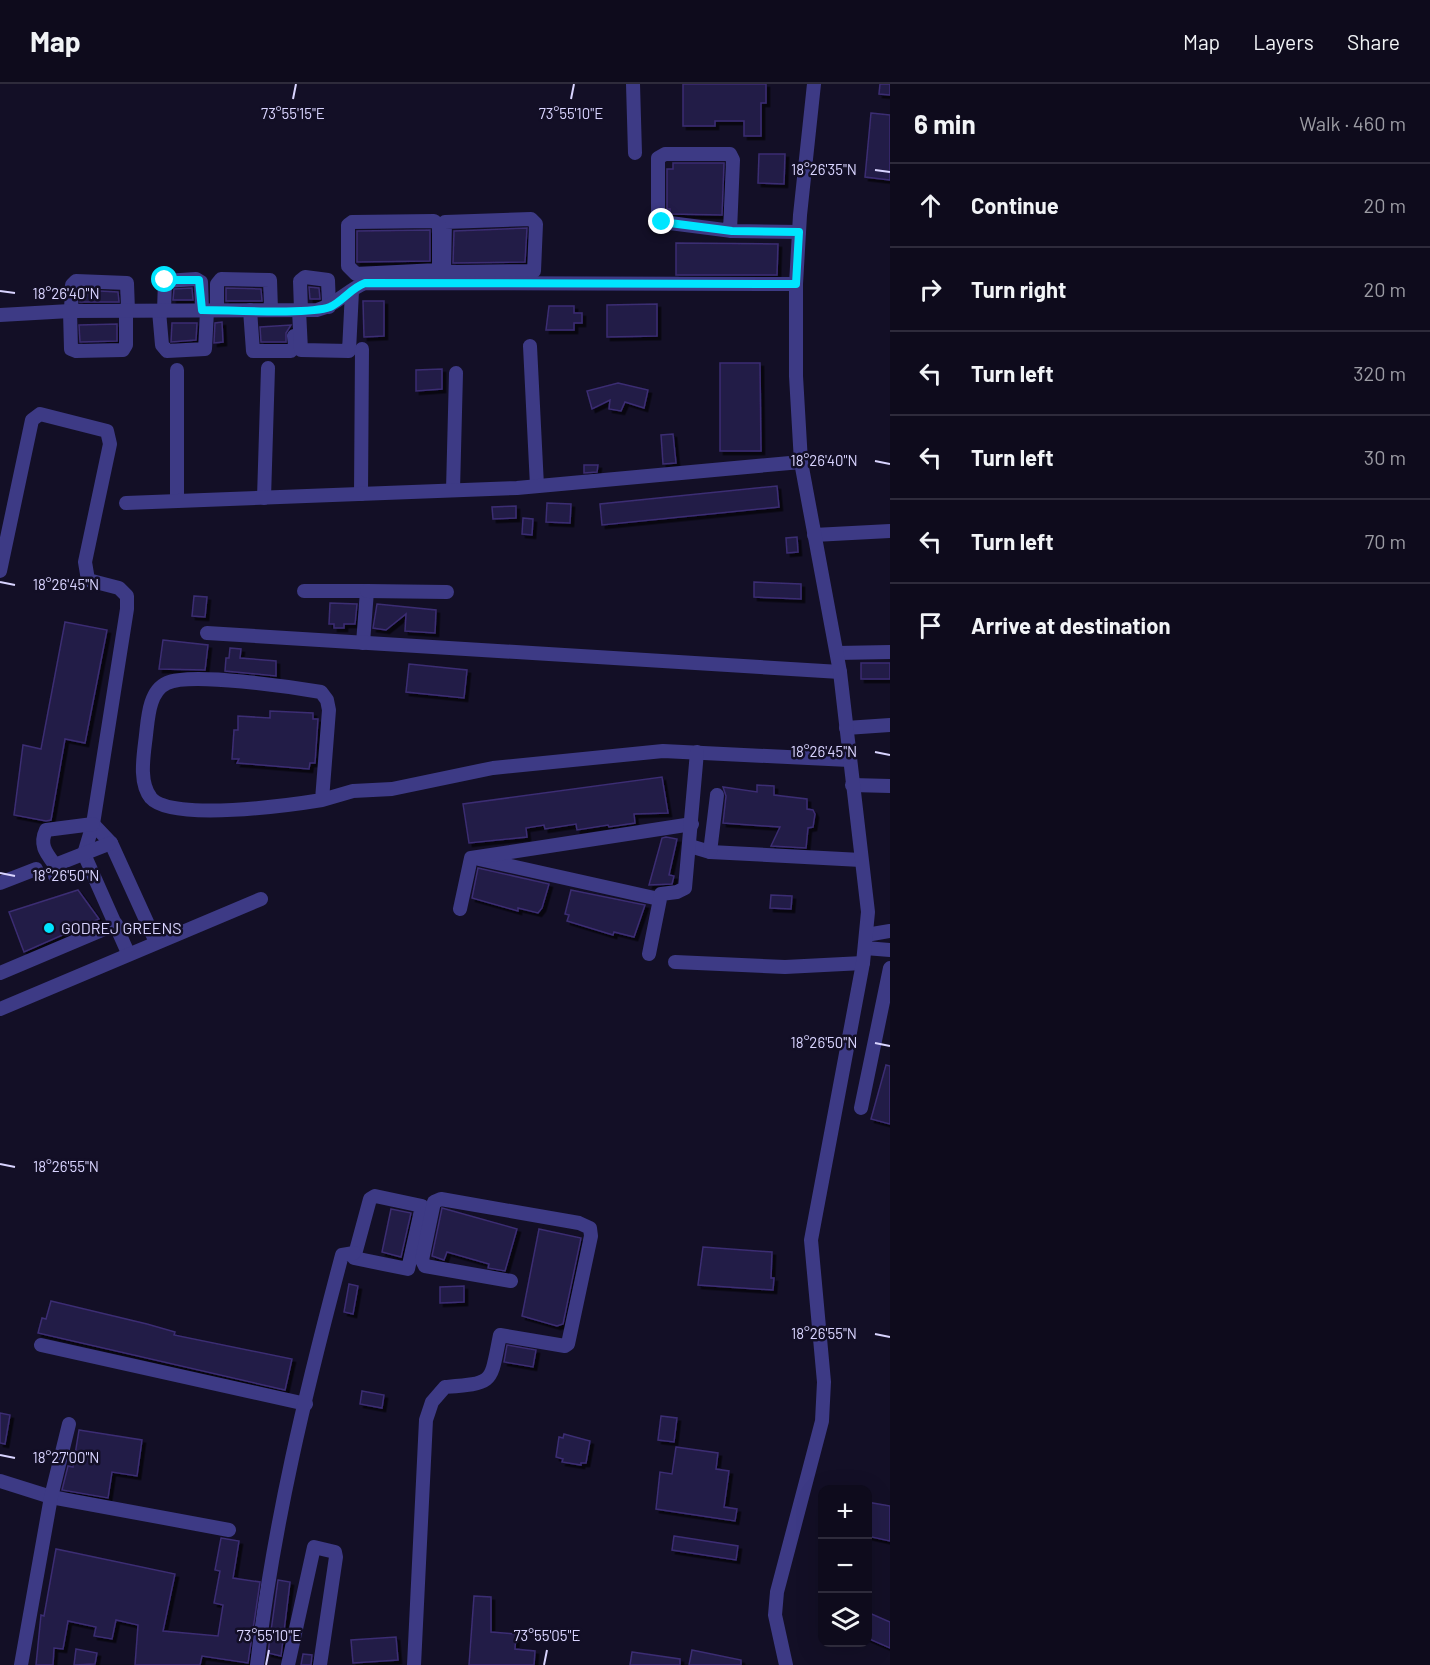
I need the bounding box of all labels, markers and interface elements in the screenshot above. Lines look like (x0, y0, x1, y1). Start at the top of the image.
text: Map (30, 24, 81, 58)
text: Map (1183, 29, 1220, 54)
text: Layers (1253, 29, 1314, 54)
text: Share (1347, 29, 1400, 54)
text: 73°55'15"E (261, 104, 325, 122)
text: 73°55'10"E (539, 104, 603, 122)
text: 6 min (914, 108, 976, 139)
text: Walk · 460 m (1299, 111, 1406, 135)
text: 18°26'35"N (791, 160, 857, 178)
icon: ahead (914, 189, 947, 222)
text: Continue (971, 192, 1059, 218)
text: 20 m (1363, 193, 1406, 217)
route end (648, 208, 674, 234)
route start (151, 266, 177, 292)
icon: right (914, 273, 947, 306)
text: Turn right (971, 276, 1066, 302)
text: 20 m (1363, 277, 1406, 301)
text: 18°26'40"N (32, 284, 100, 302)
icon: left (914, 357, 947, 390)
text: Turn left (971, 360, 1054, 386)
text: 320 m (1353, 361, 1406, 385)
icon: left (914, 441, 947, 474)
text: Turn left (971, 444, 1054, 470)
text: 30 m (1364, 445, 1406, 469)
text: 18°26'40"N (790, 451, 858, 469)
icon: left (914, 525, 947, 558)
text: Turn left (971, 528, 1054, 554)
text: 70 m (1365, 529, 1406, 553)
text: 18°26'45"N (33, 575, 99, 593)
icon: arrive (914, 609, 947, 642)
text: Arrive at destination (971, 612, 1170, 638)
text: 18°26'45"N (791, 742, 857, 760)
text: 18°26'50"N (33, 866, 99, 884)
place label: GODREJ GREENS (61, 918, 182, 937)
marker: GODREJ GREENS (42, 921, 56, 935)
text: 18°26'50"N (791, 1033, 857, 1051)
text: 18°26'55"N (33, 1157, 99, 1175)
text: 18°26'55"N (791, 1324, 857, 1342)
text: 18°27'00"N (33, 1448, 99, 1466)
map controls (818, 1485, 872, 1647)
button: + (818, 1485, 872, 1539)
button: − (818, 1539, 872, 1593)
button: layers (818, 1593, 872, 1647)
text: 73°55'10"E (237, 1626, 301, 1644)
text: 73°55'05"E (513, 1626, 581, 1644)

